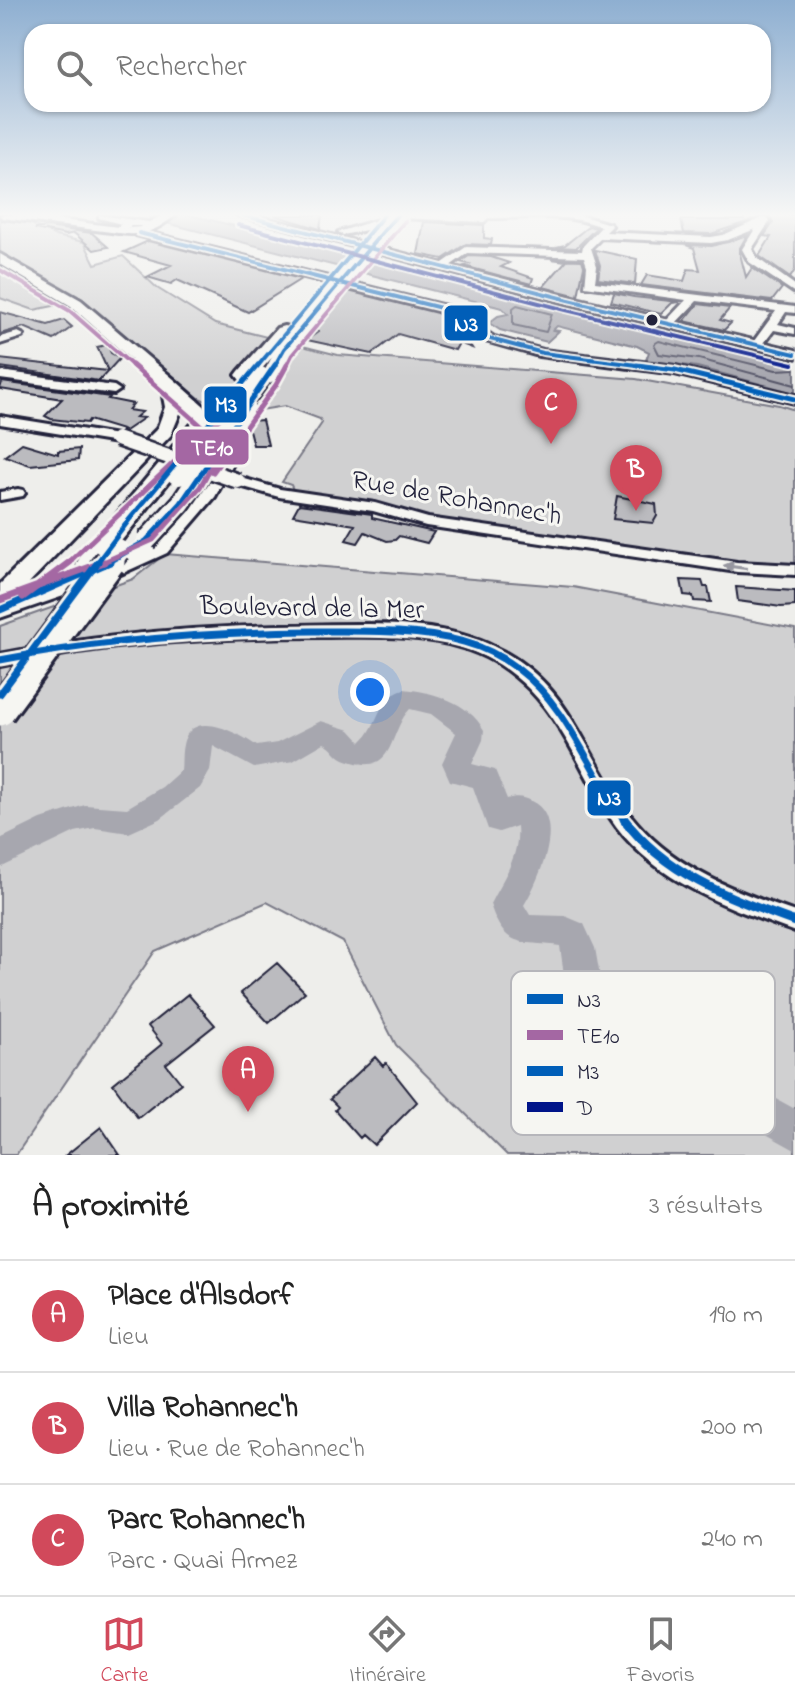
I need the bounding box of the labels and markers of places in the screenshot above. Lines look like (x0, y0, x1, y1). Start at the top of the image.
unlabelled marker (644, 312, 660, 328)
pin: C (525, 378, 577, 444)
pin: B (610, 445, 662, 511)
pin: A (222, 1046, 274, 1112)

